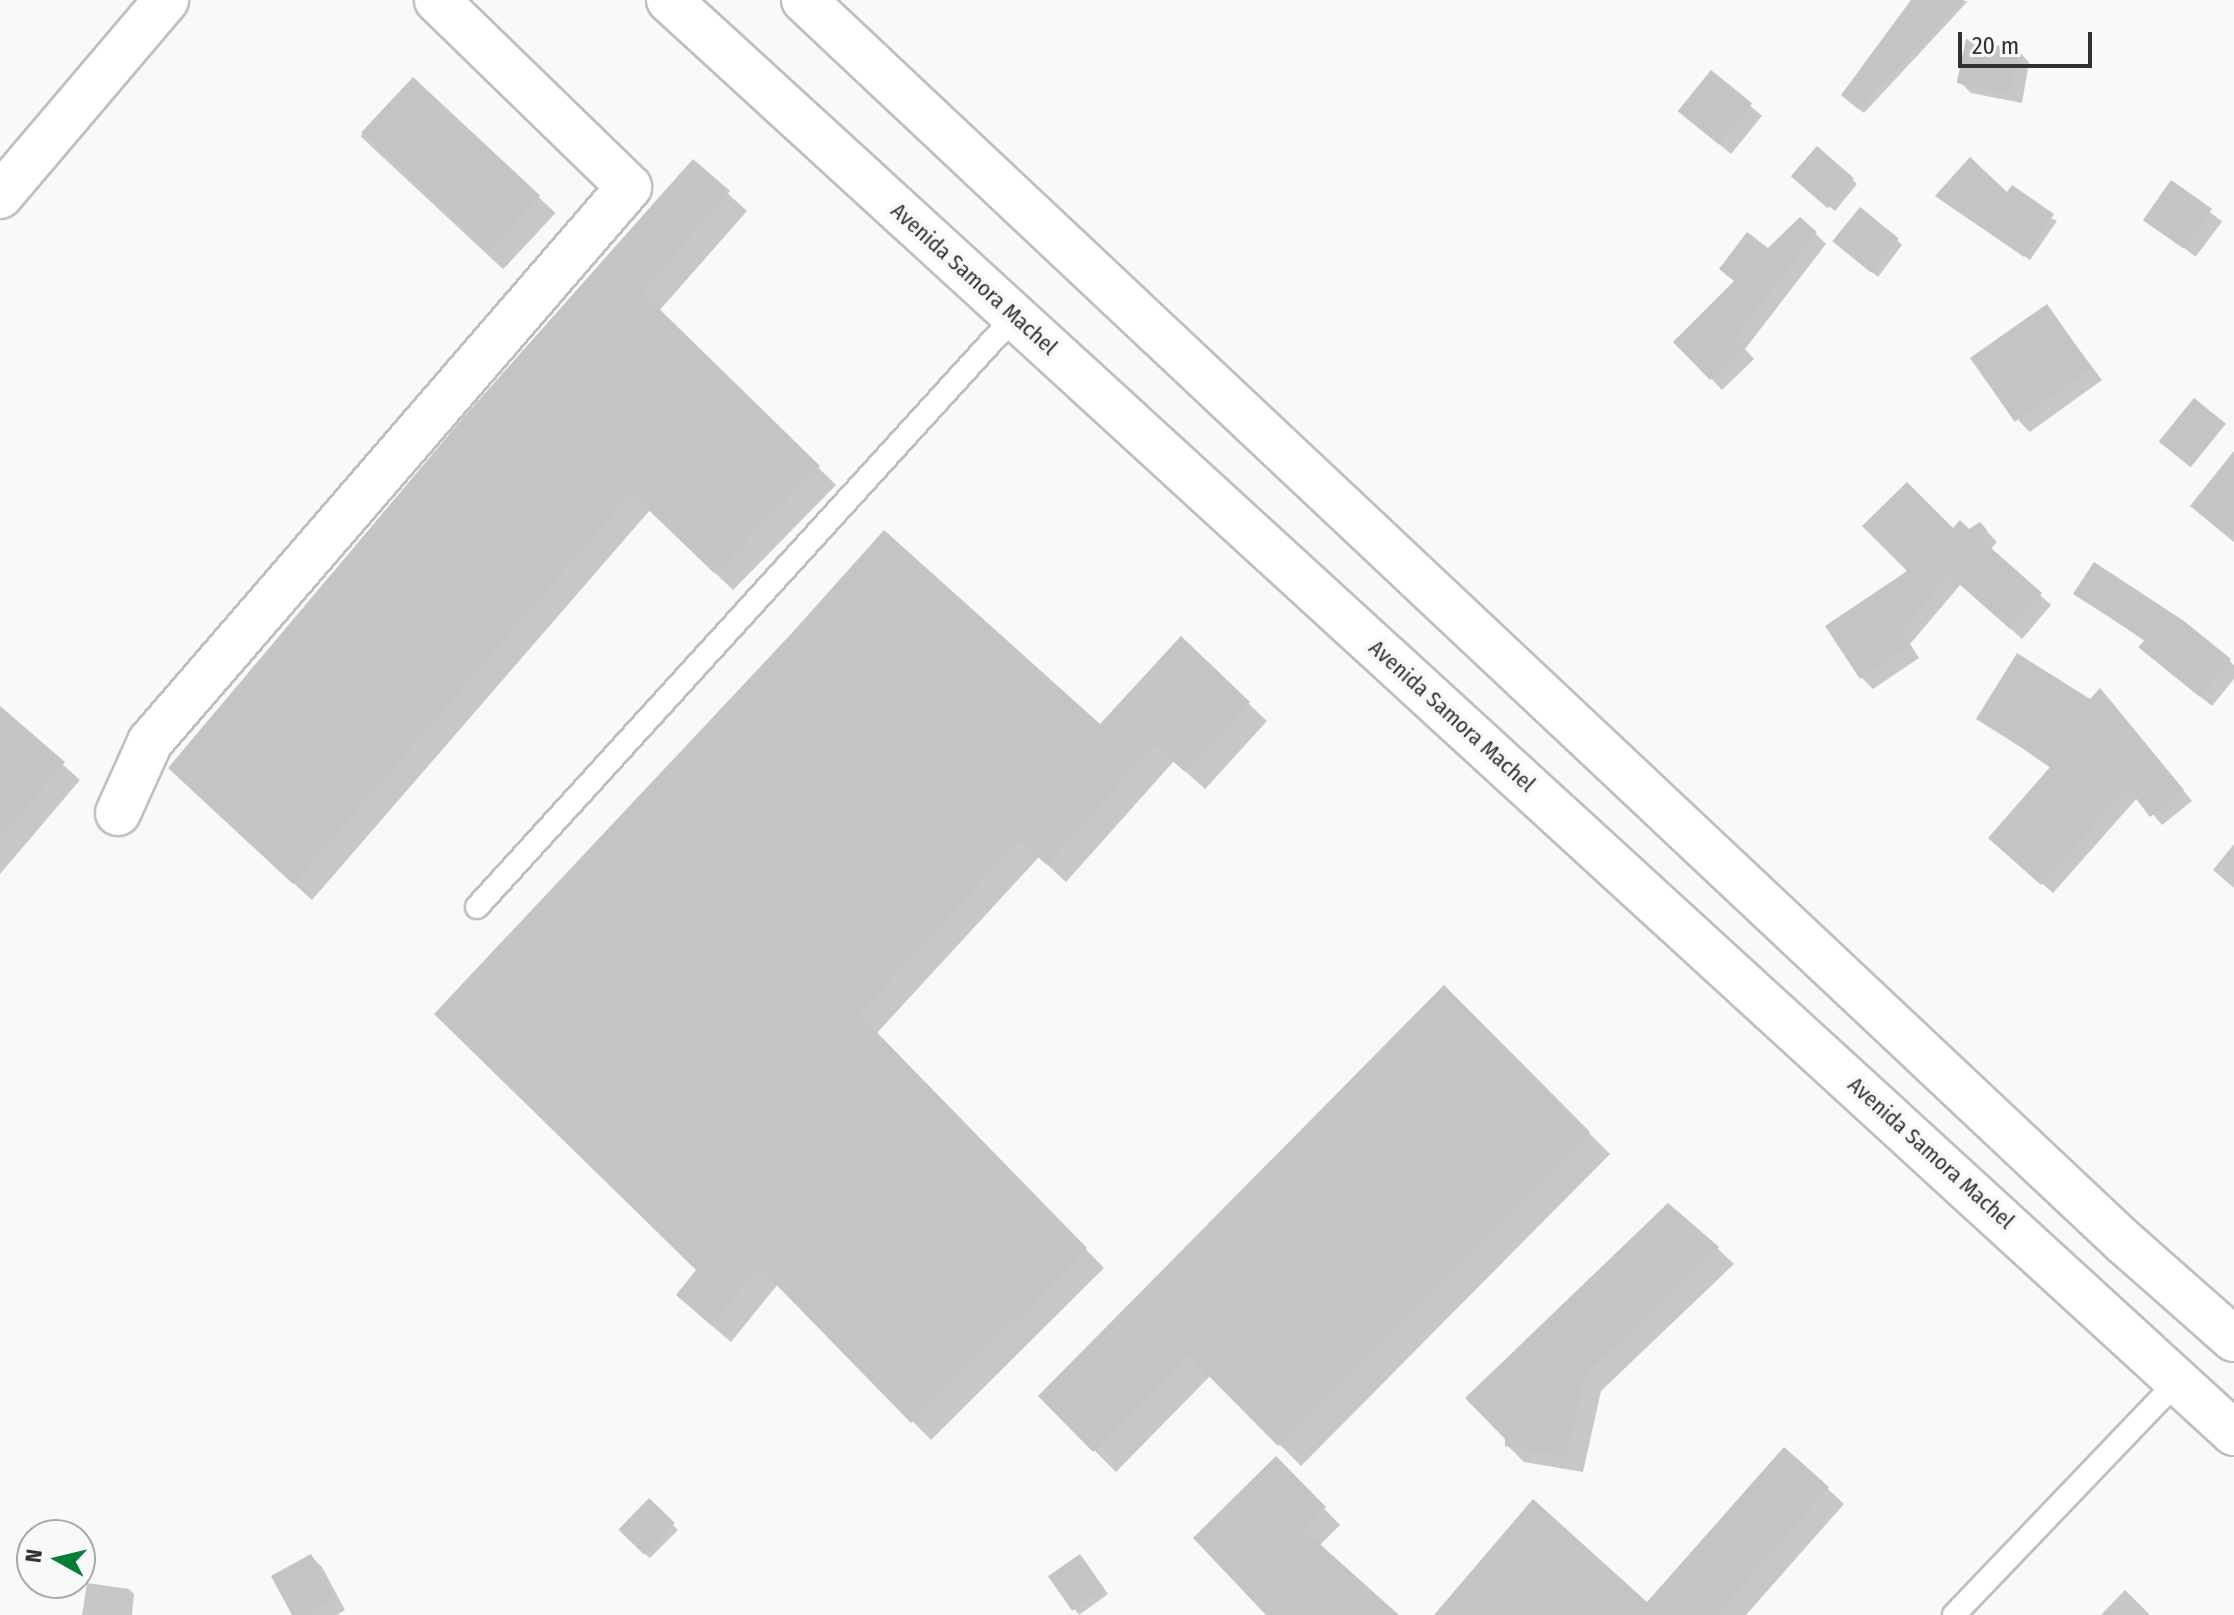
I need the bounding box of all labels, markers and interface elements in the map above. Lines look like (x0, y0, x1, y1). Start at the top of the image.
scale bar (1962, 16, 2096, 66)
text: 20 m (1972, 32, 2019, 60)
street label: Avenida Samora Machel (886, 198, 1062, 360)
street label: Avenida Samora Machel (1364, 635, 1540, 797)
street label: Avenida Samora Machel (1843, 1072, 2019, 1234)
north arrow (16, 1519, 96, 1599)
text: N (19, 1547, 48, 1564)

